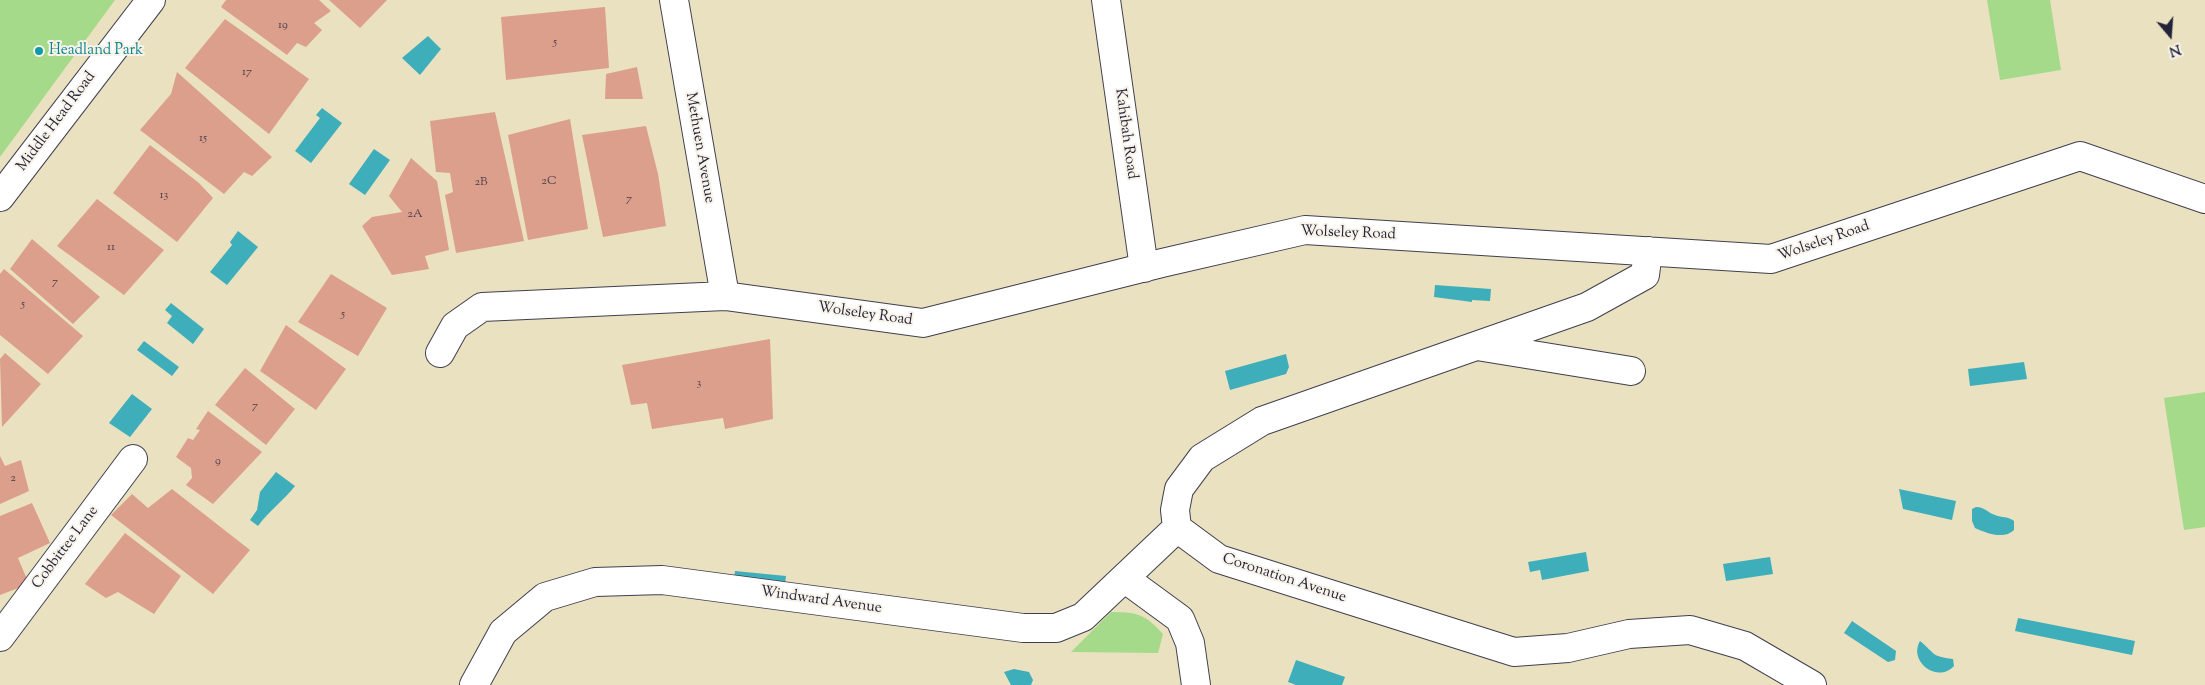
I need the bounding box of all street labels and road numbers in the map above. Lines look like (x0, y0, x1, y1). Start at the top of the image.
street label: Middle Head Road (14, 69, 100, 175)
street label: Kahibah Road (1110, 87, 1140, 181)
street label: Methuen Avenue (680, 91, 718, 205)
street label: Wolseley Road (1776, 218, 1872, 266)
street label: Wolseley Road (1300, 223, 1396, 245)
street label: Wolseley Road (816, 299, 914, 331)
street label: Cobbittee Lane (29, 503, 103, 593)
street label: Coronation Avenue (1220, 551, 1348, 607)
street label: Windward Avenue (759, 584, 883, 618)

